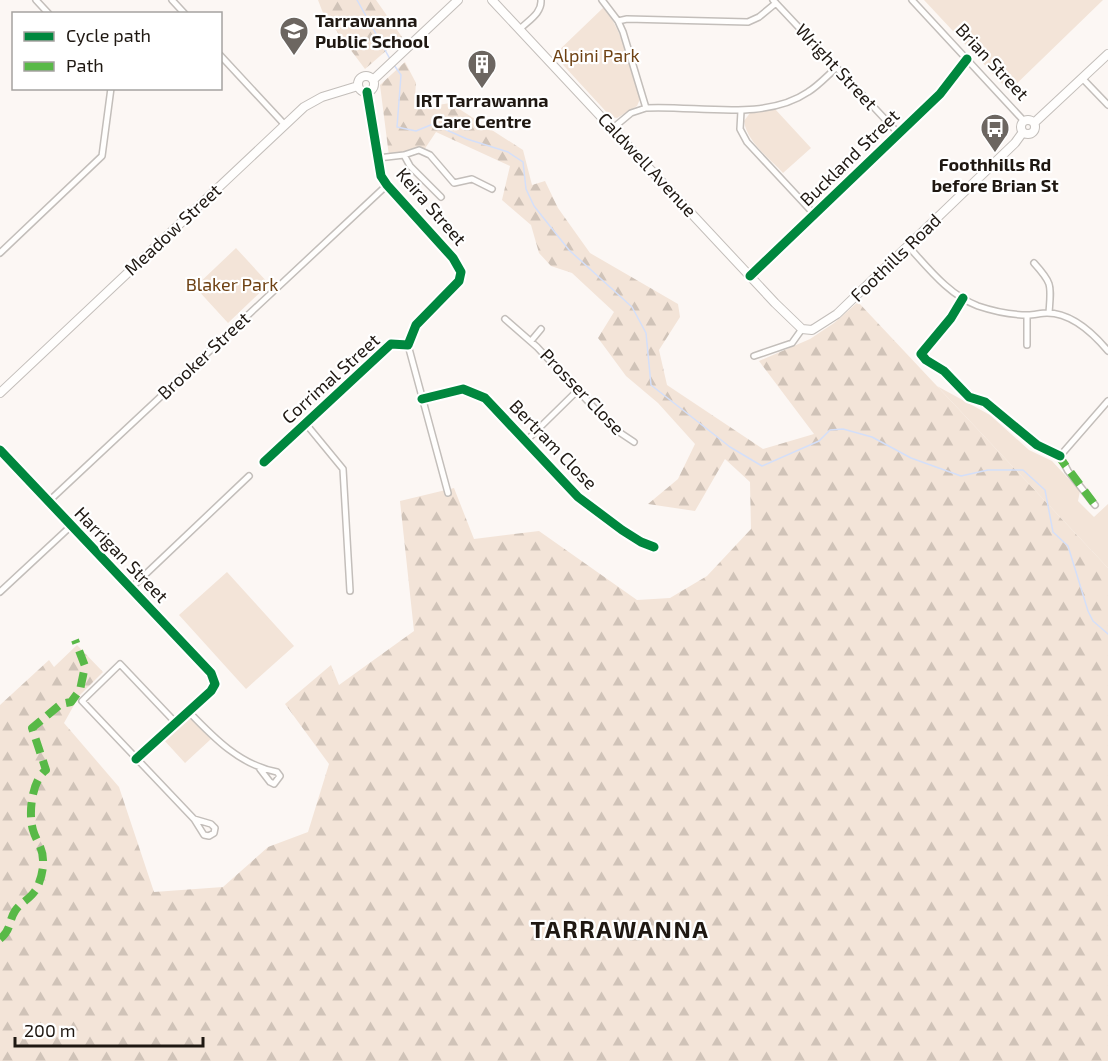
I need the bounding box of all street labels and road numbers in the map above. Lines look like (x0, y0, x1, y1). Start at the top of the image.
street label: Brian Street (952, 18, 1034, 104)
street label: Wright Street (791, 19, 882, 114)
street label: Buckland Street (795, 104, 904, 210)
street label: Caldwell Avenue (594, 108, 702, 221)
street label: Keira Street (392, 163, 472, 250)
street label: Meadow Street (119, 179, 225, 280)
street label: Foothills Road (846, 209, 945, 306)
street label: Brooker Street (153, 307, 254, 404)
street label: Corrimal Street (277, 329, 384, 428)
street label: Prosser Close (536, 344, 629, 439)
street label: Bertram Close (505, 395, 602, 494)
street label: Harrigan Street (70, 502, 173, 607)

